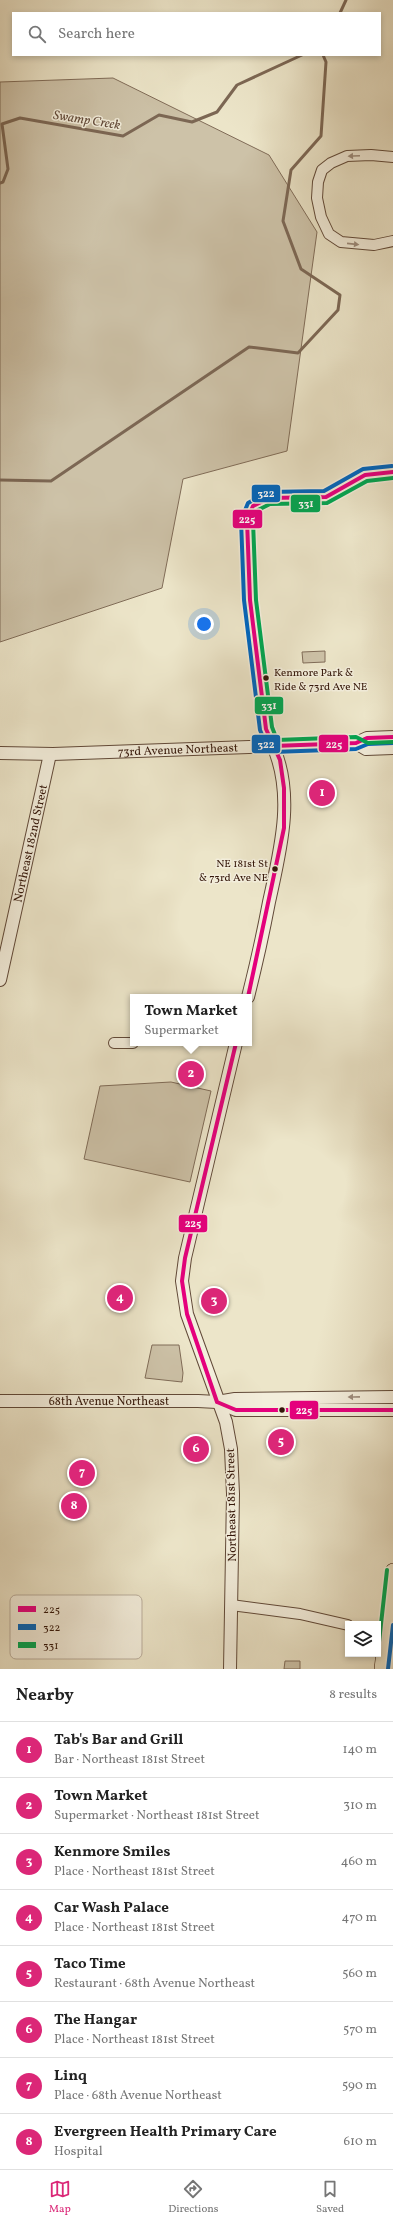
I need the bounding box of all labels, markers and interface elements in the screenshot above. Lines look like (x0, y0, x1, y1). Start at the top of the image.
search box (12, 12, 381, 56)
icon: search (26, 23, 48, 45)
text: Search here (58, 24, 135, 45)
water label: Swamp Creek (52, 107, 122, 135)
one-way arrow (347, 153, 360, 159)
one-way arrow (347, 241, 359, 247)
line badge: 322 (251, 484, 281, 503)
text: 322 (257, 487, 275, 502)
line badge: 331 (290, 494, 321, 513)
text: 331 (298, 497, 314, 512)
line badge: 225 (232, 509, 263, 529)
text: 225 (239, 513, 255, 528)
your location (194, 614, 214, 634)
place label: Kenmore Park & Ride & 73rd Ave NE (274, 666, 368, 695)
marker: Kenmore Park & Ride & 73rd Ave NE (261, 673, 271, 683)
line badge: 331 (254, 696, 284, 715)
text: 331 (261, 699, 277, 714)
line badge: 322 (251, 734, 281, 754)
line badge: 225 (318, 734, 349, 753)
text: 322 (257, 738, 275, 753)
text: 225 (326, 738, 342, 753)
street label: 73rd Avenue Northeast (118, 740, 238, 761)
pin: 1 (309, 778, 335, 808)
street label: Northeast 182nd Street (10, 783, 52, 904)
place label: NE 181st St & 73rd Ave NE (199, 857, 268, 886)
marker: NE 181st St & 73rd Ave NE (270, 864, 280, 874)
popup (130, 994, 252, 1046)
text: Town Market (144, 1001, 238, 1022)
text: Supermarket (144, 1022, 219, 1040)
pin: 2 (178, 1059, 204, 1089)
line badge: 225 (178, 1214, 208, 1233)
text: 225 (185, 1217, 201, 1232)
pin: 4 (107, 1283, 133, 1313)
pin: 3 (201, 1286, 227, 1316)
street label: 68th Avenue Northeast (49, 1394, 169, 1410)
one-way arrow (347, 1394, 360, 1400)
line badge: 225 (289, 1400, 319, 1420)
text: 225 (296, 1404, 312, 1419)
unlabelled marker (277, 1405, 287, 1415)
pin: 5 (268, 1427, 294, 1457)
pin: 6 (183, 1434, 209, 1464)
street label: Northeast 181st Street (223, 1448, 241, 1562)
pin: 7 (69, 1458, 95, 1488)
pin: 8 (61, 1491, 87, 1521)
legend (10, 1595, 142, 1659)
text: 225 (43, 1603, 60, 1618)
text: 322 (43, 1621, 61, 1636)
map controls (345, 1621, 381, 1657)
button: layers (345, 1621, 381, 1657)
text: 331 (43, 1639, 58, 1654)
text: Nearby (16, 1684, 74, 1707)
text: 8 results (329, 1686, 377, 1704)
text: Tab's Bar and Grill (54, 1730, 183, 1751)
text: 1 (26, 1741, 32, 1759)
text: 140 m (343, 1741, 377, 1759)
text: Bar · Northeast 181st Street (54, 1751, 205, 1769)
text: Town Market (54, 1786, 148, 1807)
text: 2 (26, 1797, 32, 1815)
text: 310 m (343, 1797, 377, 1815)
text: Supermarket · Northeast 181st Street (54, 1807, 260, 1825)
text: Kenmore Smiles (54, 1842, 170, 1863)
text: 3 (26, 1853, 32, 1871)
text: 460 m (341, 1853, 377, 1871)
text: Place · Northeast 181st Street (54, 1863, 215, 1881)
text: Car Wash Palace (54, 1898, 169, 1919)
text: 4 (25, 1909, 33, 1927)
text: 470 m (342, 1909, 377, 1927)
text: Place · Northeast 181st Street (54, 1919, 215, 1937)
text: Taco Time (54, 1954, 126, 1975)
text: 5 (26, 1965, 32, 1983)
text: 560 m (342, 1965, 377, 1983)
text: Restaurant · 68th Avenue Northeast (54, 1975, 255, 1993)
text: The Hangar (54, 2010, 137, 2031)
text: 6 (25, 2021, 33, 2039)
text: 570 m (343, 2021, 377, 2039)
text: Place · Northeast 181st Street (54, 2031, 215, 2049)
text: Linq (54, 2066, 87, 2087)
text: 7 (26, 2077, 32, 2095)
text: 590 m (342, 2077, 377, 2095)
text: Place · 68th Avenue Northeast (54, 2087, 222, 2105)
text: Evergreen Health Primary Care (54, 2122, 277, 2143)
text: 8 (25, 2133, 33, 2151)
text: 610 m (343, 2133, 377, 2151)
text: Hospital (54, 2143, 103, 2161)
tab: Map (49, 2178, 71, 2217)
tab: Directions (168, 2178, 219, 2217)
tab: Saved (316, 2178, 344, 2217)

